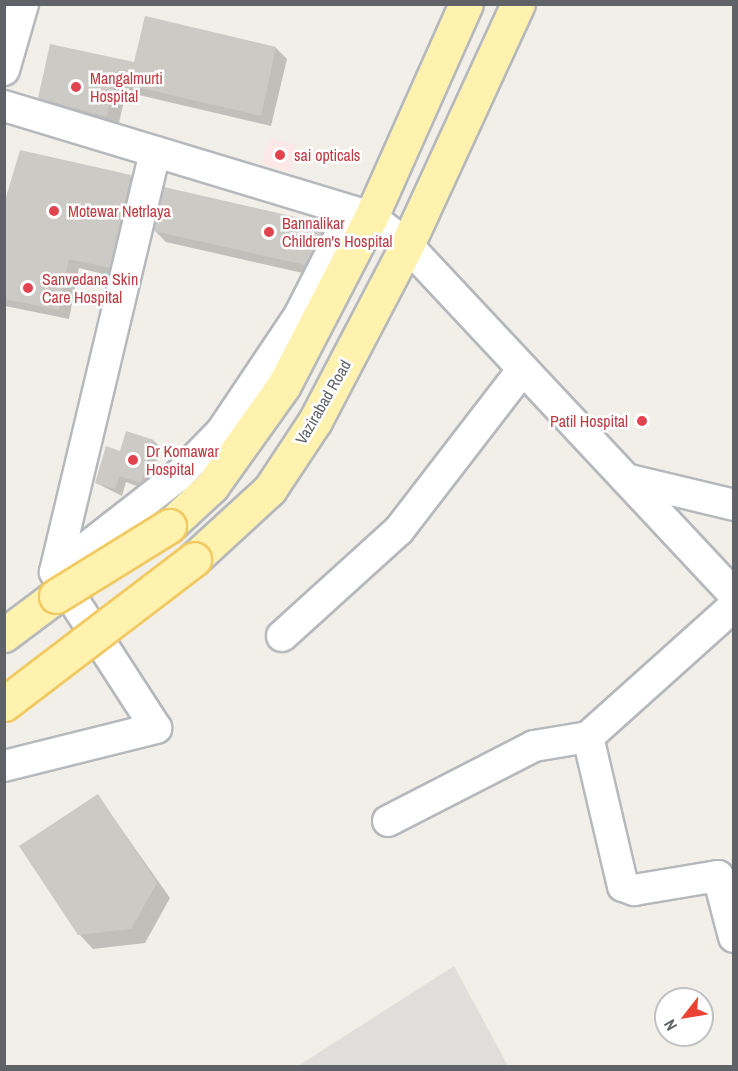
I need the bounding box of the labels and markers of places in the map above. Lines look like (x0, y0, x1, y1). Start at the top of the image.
place label: Mangalmurti Hospital (90, 68, 163, 106)
marker: Mangalmurti Hospital (67, 78, 85, 96)
place label: sai opticals (294, 145, 360, 165)
marker: sai opticals (271, 146, 289, 164)
place label: Motewar Netrlaya (68, 201, 171, 221)
marker: Motewar Netrlaya (45, 202, 63, 220)
place label: Bannalikar Children's Hospital (282, 213, 392, 251)
marker: Bannalikar Children's Hospital (260, 223, 278, 241)
place label: Sanvedana Skin Care Hospital (42, 269, 138, 307)
marker: Sanvedana Skin Care Hospital (19, 279, 37, 297)
place label: Patil Hospital (550, 411, 628, 431)
marker: Patil Hospital (633, 412, 651, 430)
place label: Dr Komawar Hospital (146, 441, 219, 479)
marker: Dr Komawar Hospital (124, 451, 142, 469)

